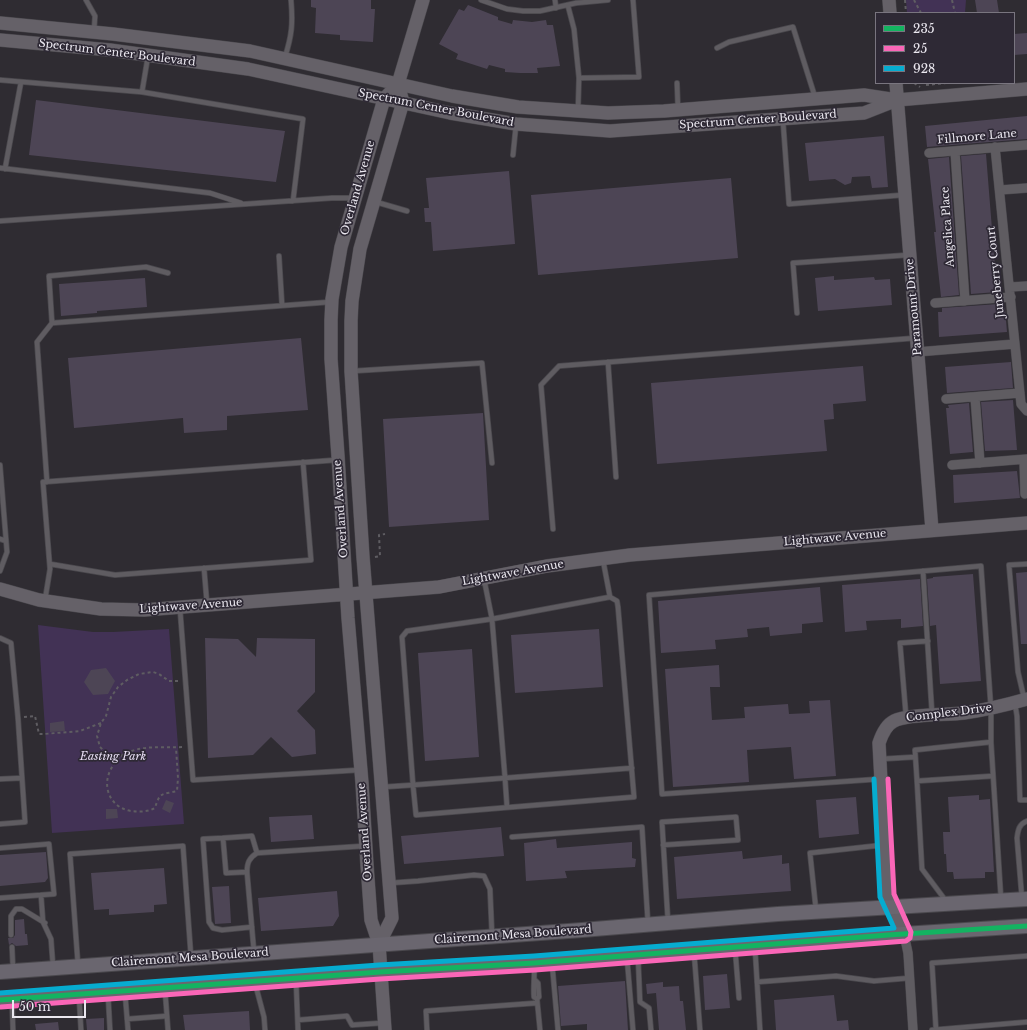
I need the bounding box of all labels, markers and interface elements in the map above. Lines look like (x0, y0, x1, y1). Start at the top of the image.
legend (875, 12, 1015, 84)
text: 235 (913, 21, 935, 36)
street label: Spectrum Center Boulevard (38, 37, 196, 69)
text: 25 (913, 41, 927, 56)
text: 928 (913, 61, 935, 76)
street label: Spectrum Center Boulevard (357, 86, 515, 130)
street label: Spectrum Center Boulevard (679, 108, 837, 132)
street label: Fillmore Lane (937, 127, 1017, 147)
street label: Overland Avenue (338, 139, 378, 237)
street label: Angelica Place (939, 186, 957, 268)
street label: Juneberry Court (985, 225, 1007, 319)
street label: Paramount Drive (903, 258, 925, 356)
street label: Overland Avenue (331, 460, 351, 558)
street label: Lightwave Avenue (783, 527, 887, 549)
street label: Lightwave Avenue (461, 558, 565, 588)
street label: Lightwave Avenue (139, 596, 243, 616)
street label: Complex Drive (905, 701, 993, 725)
park label: Easting Park (80, 750, 146, 764)
street label: Overland Avenue (355, 783, 375, 881)
street label: Clairemont Mesa Boulevard (434, 923, 592, 947)
street label: Clairemont Mesa Boulevard (111, 946, 269, 970)
scale bar (14, 992, 88, 1018)
text: 50 m (19, 999, 51, 1014)

